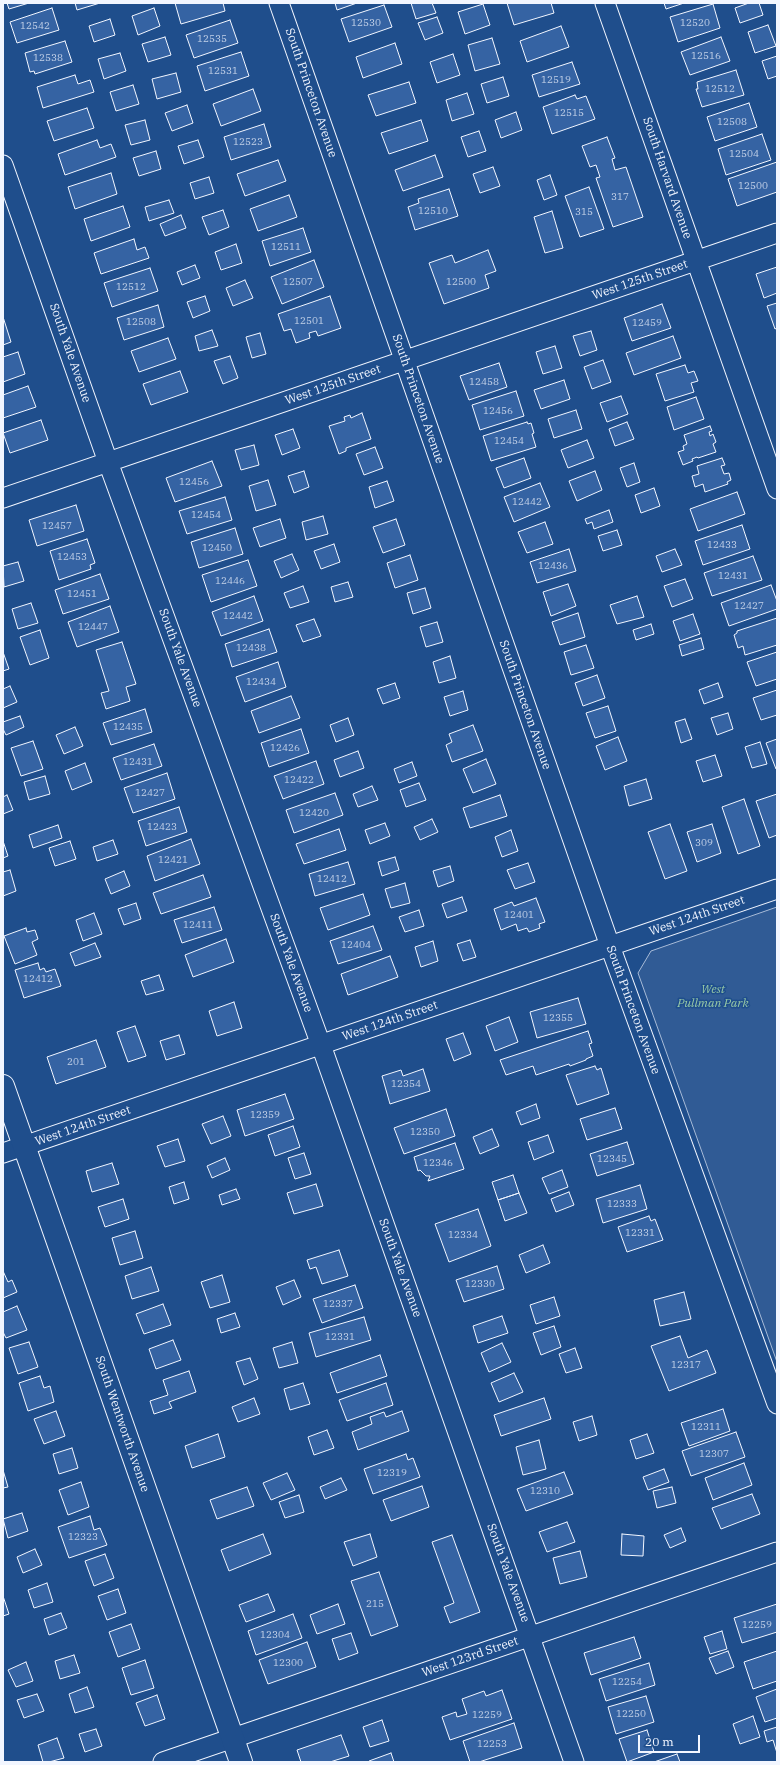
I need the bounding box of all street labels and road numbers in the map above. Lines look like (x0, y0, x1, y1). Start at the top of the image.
street label: South Princeton Avenue (282, 26, 340, 160)
street label: South Harvard Avenue (639, 115, 695, 241)
street label: West 125th Street (590, 257, 690, 303)
street label: South Yale Avenue (46, 301, 94, 405)
street label: South Princeton Avenue (389, 332, 447, 466)
street label: West 125th Street (283, 362, 383, 408)
street label: South Yale Avenue (155, 607, 205, 709)
street label: South Princeton Avenue (496, 638, 554, 772)
street label: West 124th Street (647, 893, 747, 939)
street label: South Yale Avenue (266, 912, 316, 1014)
street label: South Princeton Avenue (603, 944, 663, 1076)
street label: West 124th Street (340, 998, 440, 1044)
street label: West 124th Street (33, 1103, 133, 1149)
street label: South Yale Avenue (375, 1217, 425, 1319)
street label: South Wentworth Avenue (92, 1354, 152, 1494)
street label: South Yale Avenue (483, 1522, 533, 1624)
street label: West 123rd Street (420, 1634, 520, 1680)

